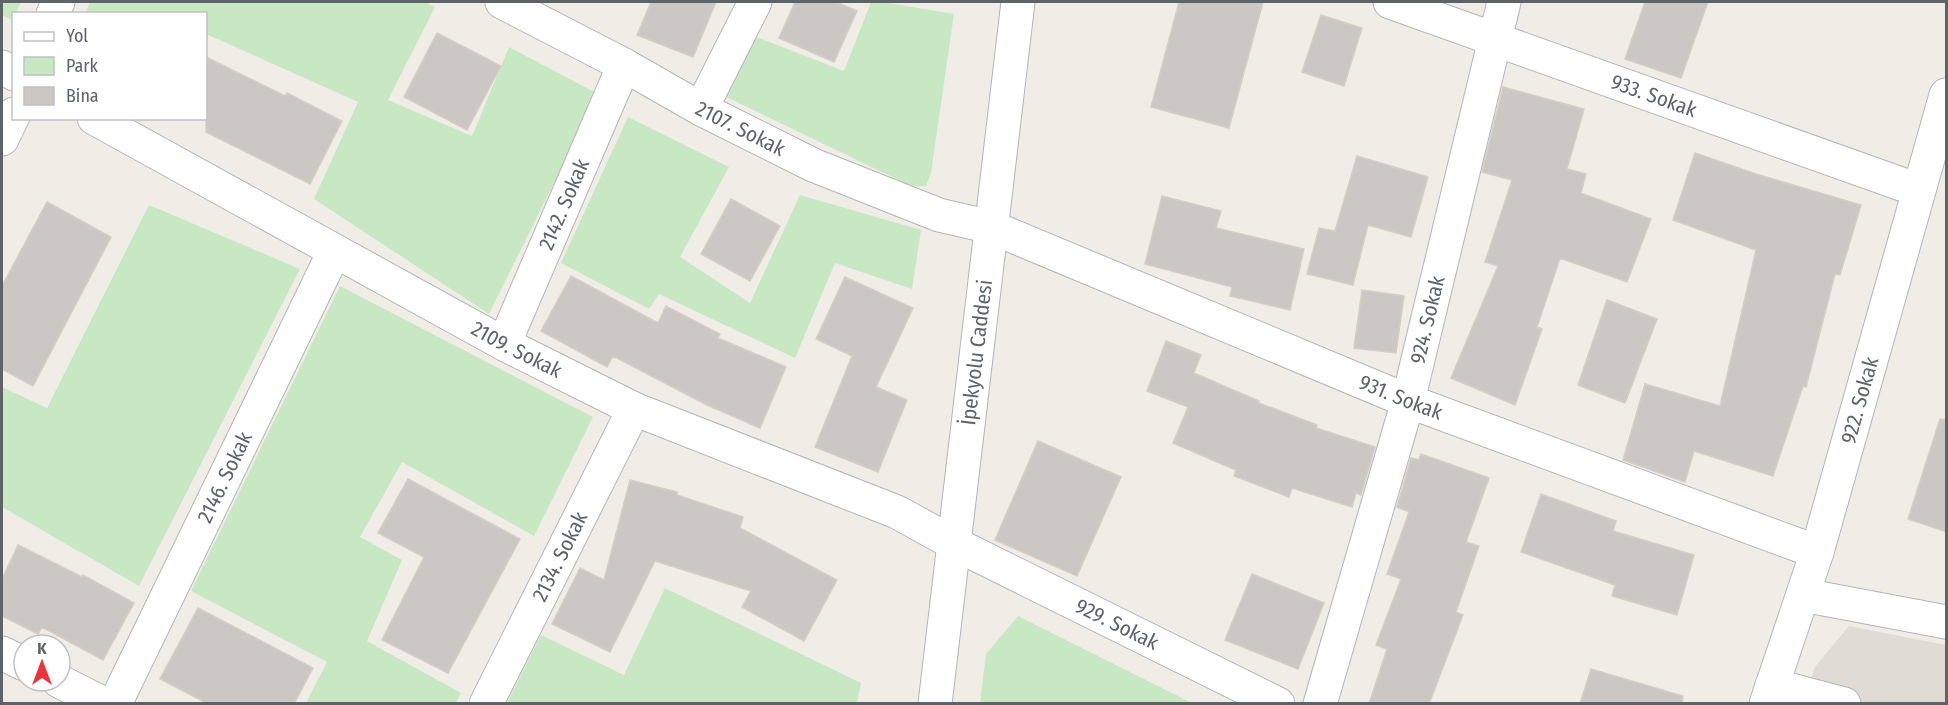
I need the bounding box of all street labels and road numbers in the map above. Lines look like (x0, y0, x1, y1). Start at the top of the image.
street label: 933. Sokak (1607, 69, 1700, 123)
street label: 2107. Sokak (691, 95, 790, 162)
street label: 2142. Sokak (533, 155, 595, 254)
street label: 924. Sokak (1404, 273, 1451, 366)
street label: İpekyolu Caddesi (955, 278, 998, 427)
street label: 2109. Sokak (467, 316, 566, 384)
street label: 922. Sokak (1835, 354, 1884, 447)
street label: 931. Sokak (1355, 369, 1446, 426)
street label: 2146. Sokak (192, 427, 258, 527)
street label: 2134. Sokak (527, 507, 593, 606)
street label: 929. Sokak (1071, 593, 1163, 656)

